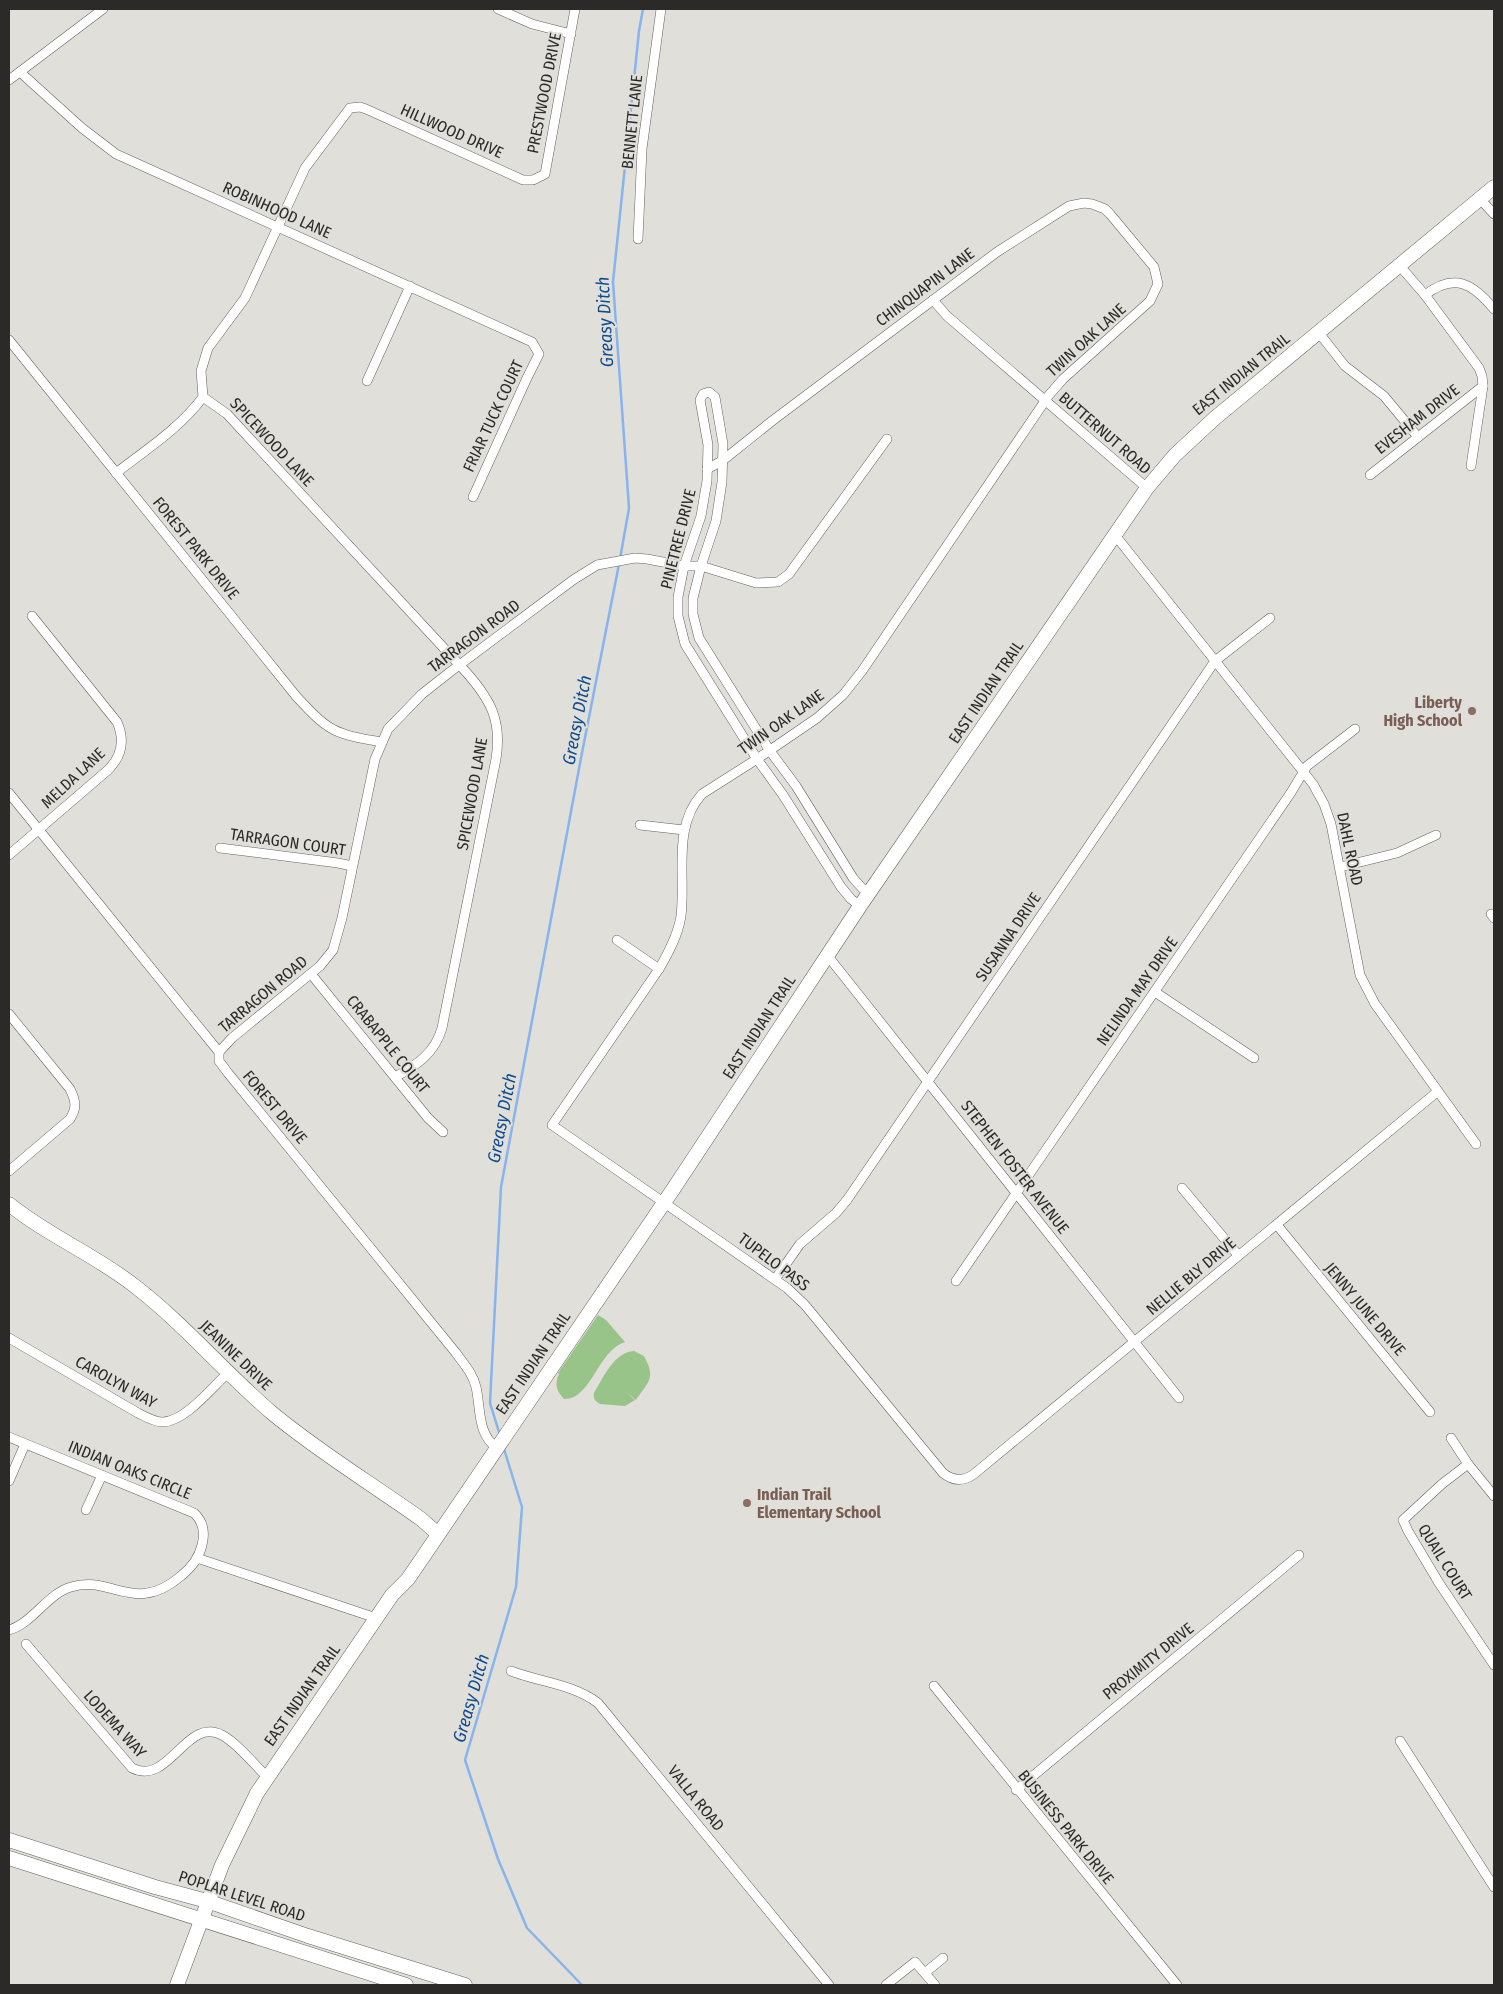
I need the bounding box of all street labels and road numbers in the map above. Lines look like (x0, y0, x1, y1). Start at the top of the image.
street label: PRESTWOOD DRIVE (523, 31, 565, 155)
street label: BENNETT LANE (618, 74, 646, 170)
street label: HILLWOOD DRIVE (398, 100, 506, 162)
street label: ROBINHOOD LANE (220, 178, 334, 242)
street label: CHINQUAPIN LANE (872, 244, 978, 330)
street label: TWIN OAK LANE (1042, 299, 1130, 381)
street label: EAST INDIAN TRAIL (1188, 329, 1294, 419)
street label: FRIAR TUCK COURT (459, 357, 527, 475)
street label: EVESHAM DRIVE (1371, 380, 1463, 458)
street label: BUTTERNUT ROAD (1055, 388, 1155, 478)
street label: SPICEWOOD LANE (226, 394, 318, 490)
street label: PINETREE DRIVE (656, 487, 700, 591)
street label: FOREST PARK DRIVE (149, 493, 243, 603)
street label: TARRAGON ROAD (425, 595, 523, 677)
street label: EAST INDIAN TRAIL (945, 637, 1027, 747)
street label: TWIN OAK LANE (734, 685, 828, 759)
street label: SPICEWOOD LANE (453, 736, 491, 852)
street label: MELDA LANE (37, 744, 109, 812)
street label: DAHL ROAD (1333, 811, 1367, 887)
street label: TARRAGON COURT (229, 824, 348, 860)
street label: SUSANNA DRIVE (971, 889, 1045, 985)
street label: NELINDA MAY DRIVE (1092, 933, 1182, 1049)
street label: TARRAGON ROAD (215, 951, 311, 1037)
street label: EAST INDIAN TRAIL (718, 972, 800, 1082)
street label: CRABAPPLE COURT (343, 991, 434, 1097)
street label: FOREST DRIVE (239, 1067, 311, 1147)
street label: STEPHEN FOSTER AVENUE (957, 1097, 1073, 1237)
street label: TUPELO PASS (735, 1229, 813, 1295)
street label: NELLIE BLY DRIVE (1142, 1233, 1240, 1319)
street label: JENNY JUNE DRIVE (1321, 1259, 1409, 1359)
street label: EAST INDIAN TRAIL (492, 1308, 574, 1418)
street label: JEANINE DRIVE (196, 1316, 276, 1394)
street label: CAROLYN WAY (72, 1352, 160, 1412)
street label: INDIAN OAKS CIRCLE (66, 1437, 194, 1503)
street label: QUAIL COURT (1414, 1521, 1476, 1604)
street label: PROXIMITY DRIVE (1099, 1619, 1197, 1703)
street label: EAST INDIAN TRAIL (260, 1640, 344, 1750)
street label: LODEMA WAY (80, 1686, 150, 1762)
street label: VALLA ROAD (664, 1761, 728, 1835)
street label: BUSINESS PARK DRIVE (1014, 1766, 1118, 1888)
street label: POPLAR LEVEL ROAD (176, 1867, 308, 1925)

